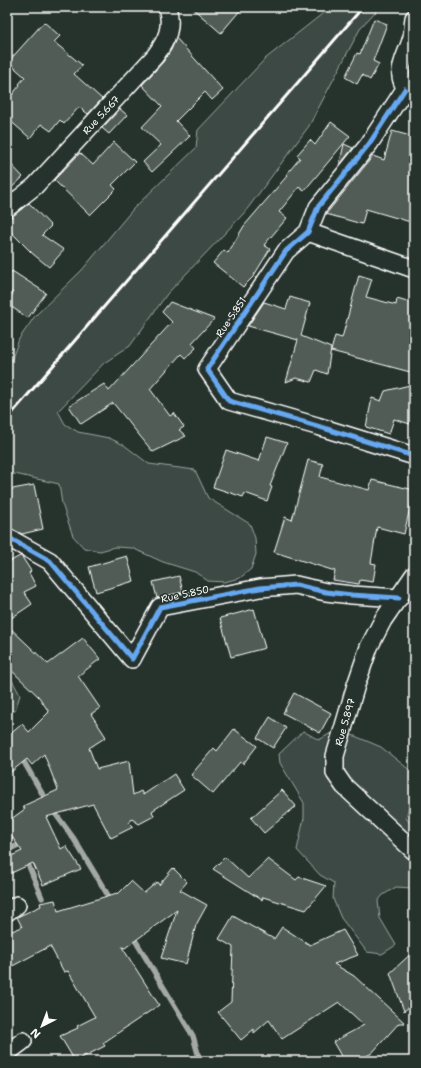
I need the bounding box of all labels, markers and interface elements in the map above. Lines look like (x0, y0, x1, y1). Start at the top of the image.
street label: Rue 5.667 (80, 93, 122, 137)
street label: Rue 5.851 (213, 294, 249, 340)
street label: Rue 5.850 (160, 583, 210, 605)
street label: Rue 5.897 (332, 697, 358, 747)
north arrow (22, 1006, 62, 1046)
text: N (27, 1024, 44, 1042)

